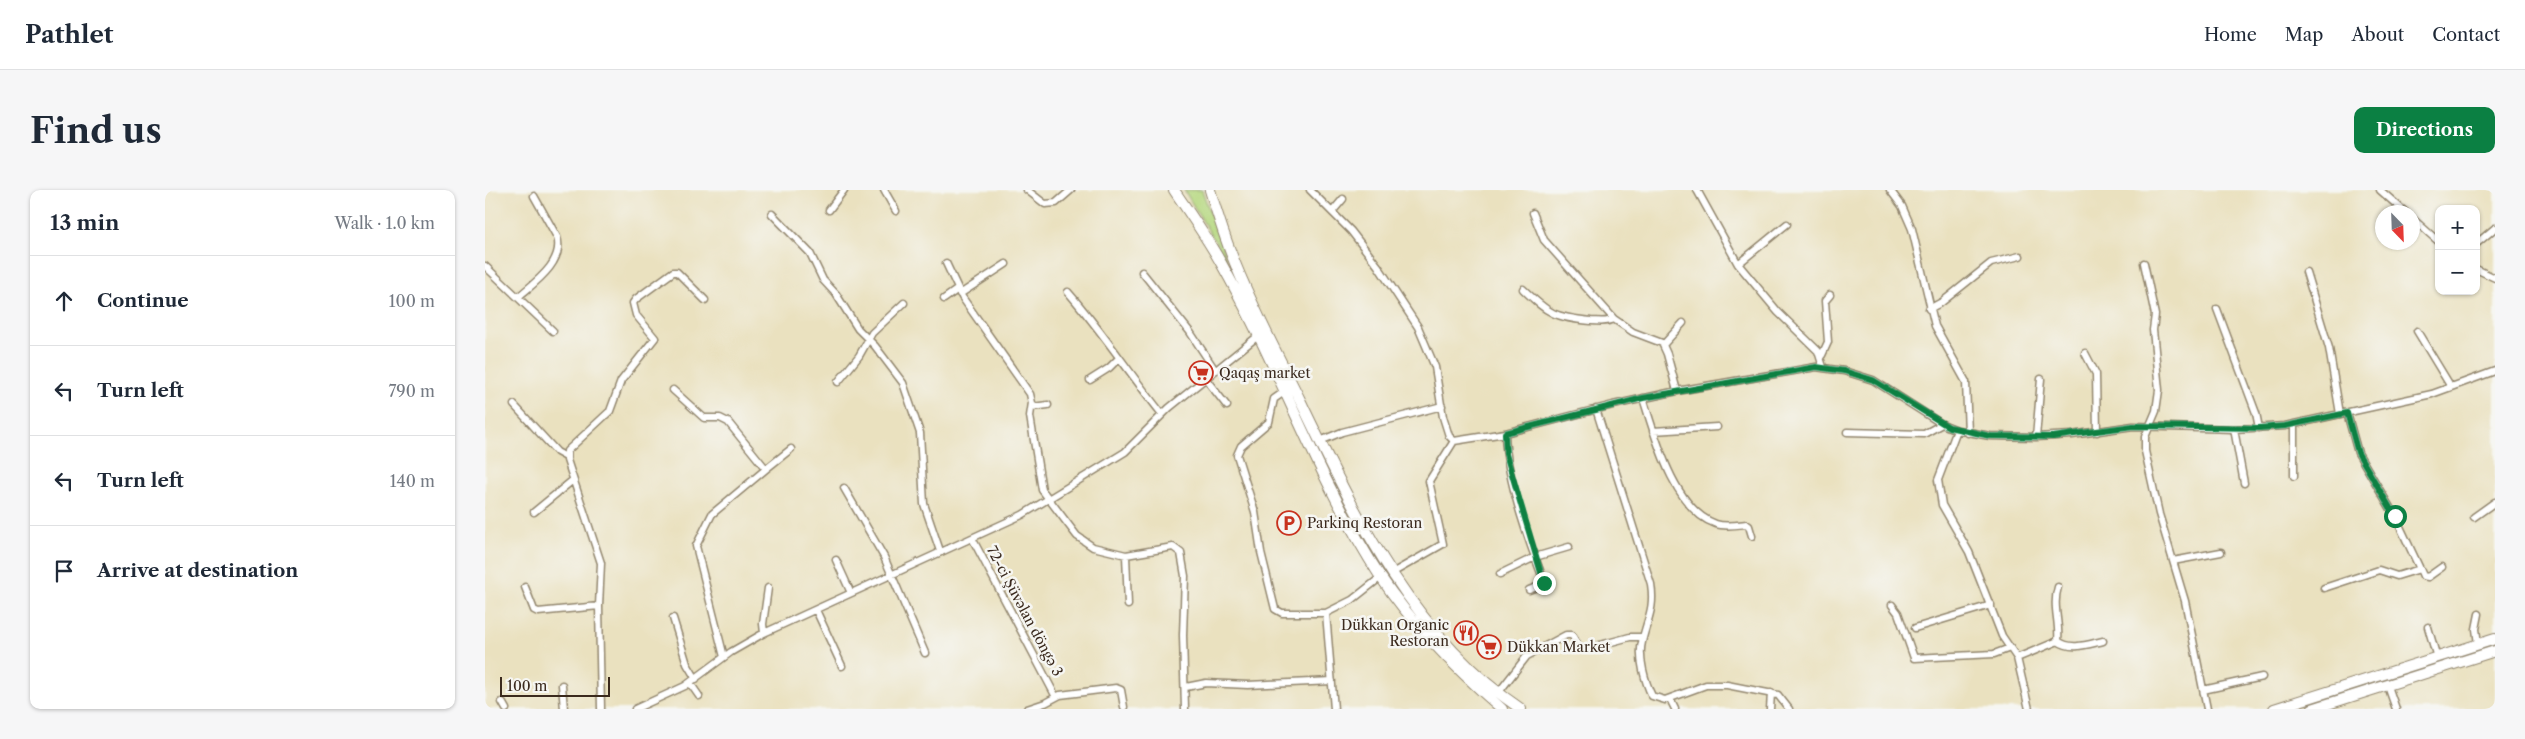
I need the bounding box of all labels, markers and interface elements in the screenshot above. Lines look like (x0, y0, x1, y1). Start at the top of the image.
text: Pathlet (25, 20, 113, 49)
text: Home (2204, 24, 2257, 46)
text: Map (2285, 24, 2323, 46)
text: About (2351, 24, 2404, 46)
text: Contact (2432, 24, 2500, 46)
button: Directions (2354, 107, 2495, 153)
text: Find us (30, 109, 162, 152)
north arrow (2375, 205, 2420, 250)
map controls (2435, 205, 2480, 295)
button: + (2435, 205, 2480, 250)
text: 13 min (50, 210, 119, 235)
text: Walk · 1.0 km (335, 213, 435, 233)
button: − (2435, 250, 2480, 295)
icon: ahead (50, 287, 78, 315)
text: Continue (97, 289, 189, 312)
text: 100 m (389, 291, 435, 311)
supermarket icon: Qaqaş market (1188, 360, 1214, 386)
place label: Qaqaş market (1219, 364, 1310, 382)
icon: left (50, 377, 78, 405)
text: Turn left (97, 379, 184, 402)
text: 790 m (388, 381, 435, 401)
icon: left (50, 467, 78, 495)
text: Turn left (97, 469, 184, 492)
text: 140 m (390, 471, 435, 491)
route start (2384, 505, 2407, 528)
parking icon: Parkinq Restoran (1276, 510, 1302, 536)
place label: Parkinq Restoran (1307, 514, 1422, 532)
street label: 72-ci Şüvəlan döngə 3 (983, 543, 1067, 679)
icon: arrive (50, 557, 78, 585)
text: Arrive at destination (97, 559, 298, 582)
route end (1533, 572, 1556, 595)
place label: Dükkan Organic Restoran (1341, 616, 1449, 650)
restaurant icon: Dükkan Organic Restoran (1453, 620, 1479, 646)
supermarket icon: Dükkan Market (1476, 634, 1502, 660)
place label: Dükkan Market (1507, 638, 1610, 656)
scale bar (500, 674, 610, 697)
text: 100 m (507, 677, 547, 695)

